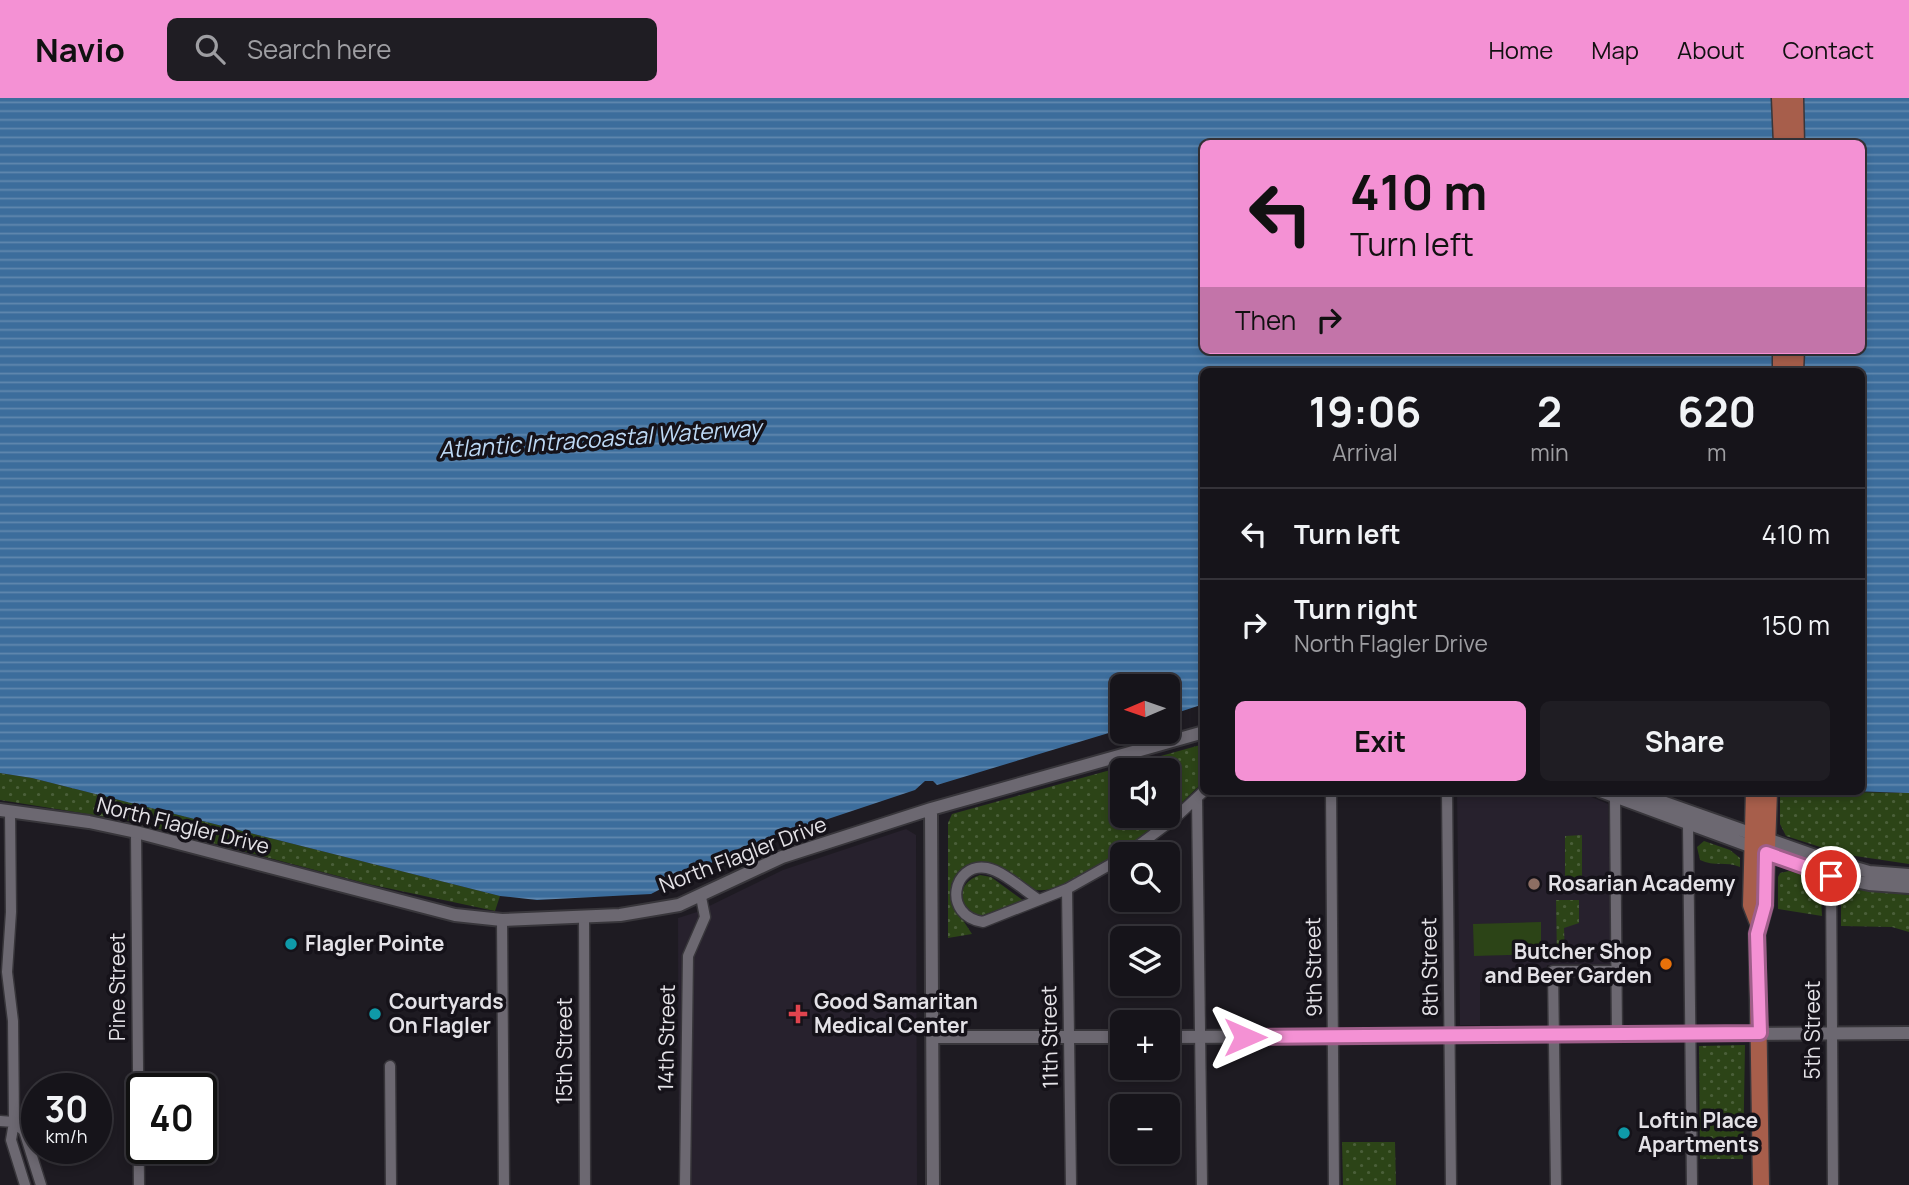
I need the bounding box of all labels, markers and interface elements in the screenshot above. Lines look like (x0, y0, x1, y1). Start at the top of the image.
search box (167, 18, 657, 81)
text: Navio (35, 27, 125, 72)
icon: search (191, 30, 229, 68)
text: Search here (247, 31, 391, 67)
text: Home (1488, 33, 1553, 66)
text: Map (1591, 33, 1639, 66)
text: About (1677, 33, 1745, 66)
text: Contact (1783, 33, 1874, 66)
text: 410 m (1350, 158, 1487, 225)
icon: left (1235, 168, 1326, 259)
text: Turn left (1350, 222, 1474, 266)
icon: right (1310, 301, 1348, 339)
text: Then (1235, 302, 1296, 338)
text: 19:06 (1309, 382, 1421, 440)
text: 2 (1537, 382, 1562, 440)
text: 620 (1677, 382, 1756, 440)
water label: Atlantic Intracoastal Waterway (437, 411, 765, 465)
text: Arrival (1332, 436, 1398, 468)
text: min (1530, 436, 1569, 468)
text: m (1707, 436, 1727, 468)
icon: left (1235, 515, 1273, 553)
text: Turn left (1294, 516, 1401, 552)
text: 410 m (1761, 516, 1830, 552)
text: Turn right (1294, 591, 1418, 627)
icon: right (1235, 606, 1273, 644)
text: 150 m (1762, 607, 1830, 643)
text: North Flagler Drive (1294, 627, 1488, 659)
north arrow (1110, 674, 1180, 744)
map controls (1110, 674, 1180, 1164)
button: Exit (1235, 701, 1526, 781)
button: Share (1540, 701, 1830, 781)
button: sound (1110, 758, 1180, 828)
street label: North Flagler Drive (94, 790, 273, 860)
street label: North Flagler Drive (655, 809, 830, 899)
button: search (1110, 842, 1180, 912)
pin (1801, 846, 1861, 906)
icon: arrive (1812, 857, 1850, 895)
place label: Rosarian Academy (1548, 869, 1736, 897)
marker: Rosarian Academy (1526, 876, 1542, 892)
street label: 9th Street (1298, 917, 1328, 1017)
street label: 8th Street (1414, 917, 1444, 1017)
button: layers (1110, 926, 1180, 996)
place label: Flagler Pointe (305, 929, 444, 957)
street label: Pine Street (103, 933, 131, 1041)
marker: Flagler Pointe (283, 936, 299, 952)
place label: Butcher Shop and Beer Garden (1485, 937, 1652, 989)
marker: Butcher Shop and Beer Garden (1658, 956, 1674, 972)
street label: 5th Street (1798, 981, 1826, 1079)
street label: 14th Street (651, 984, 681, 1092)
street label: 11th Street (1034, 985, 1064, 1089)
place label: Courtyards On Flagler (389, 987, 504, 1039)
place label: Good Samaritan Medical Center (814, 987, 978, 1039)
street label: 15th Street (550, 997, 578, 1105)
position arrow (1208, 1000, 1282, 1074)
marker: Good Samaritan Medical Center (788, 1004, 808, 1024)
marker: Courtyards On Flagler (367, 1006, 383, 1022)
button: + (1110, 1010, 1180, 1080)
speed limit sign: 40 (126, 1073, 217, 1164)
text: 30 (45, 1085, 88, 1133)
button: − (1110, 1094, 1180, 1164)
place label: Loftin Place Apartments (1638, 1106, 1759, 1158)
text: km/h (46, 1124, 87, 1148)
marker: Loftin Place Apartments (1616, 1125, 1632, 1141)

